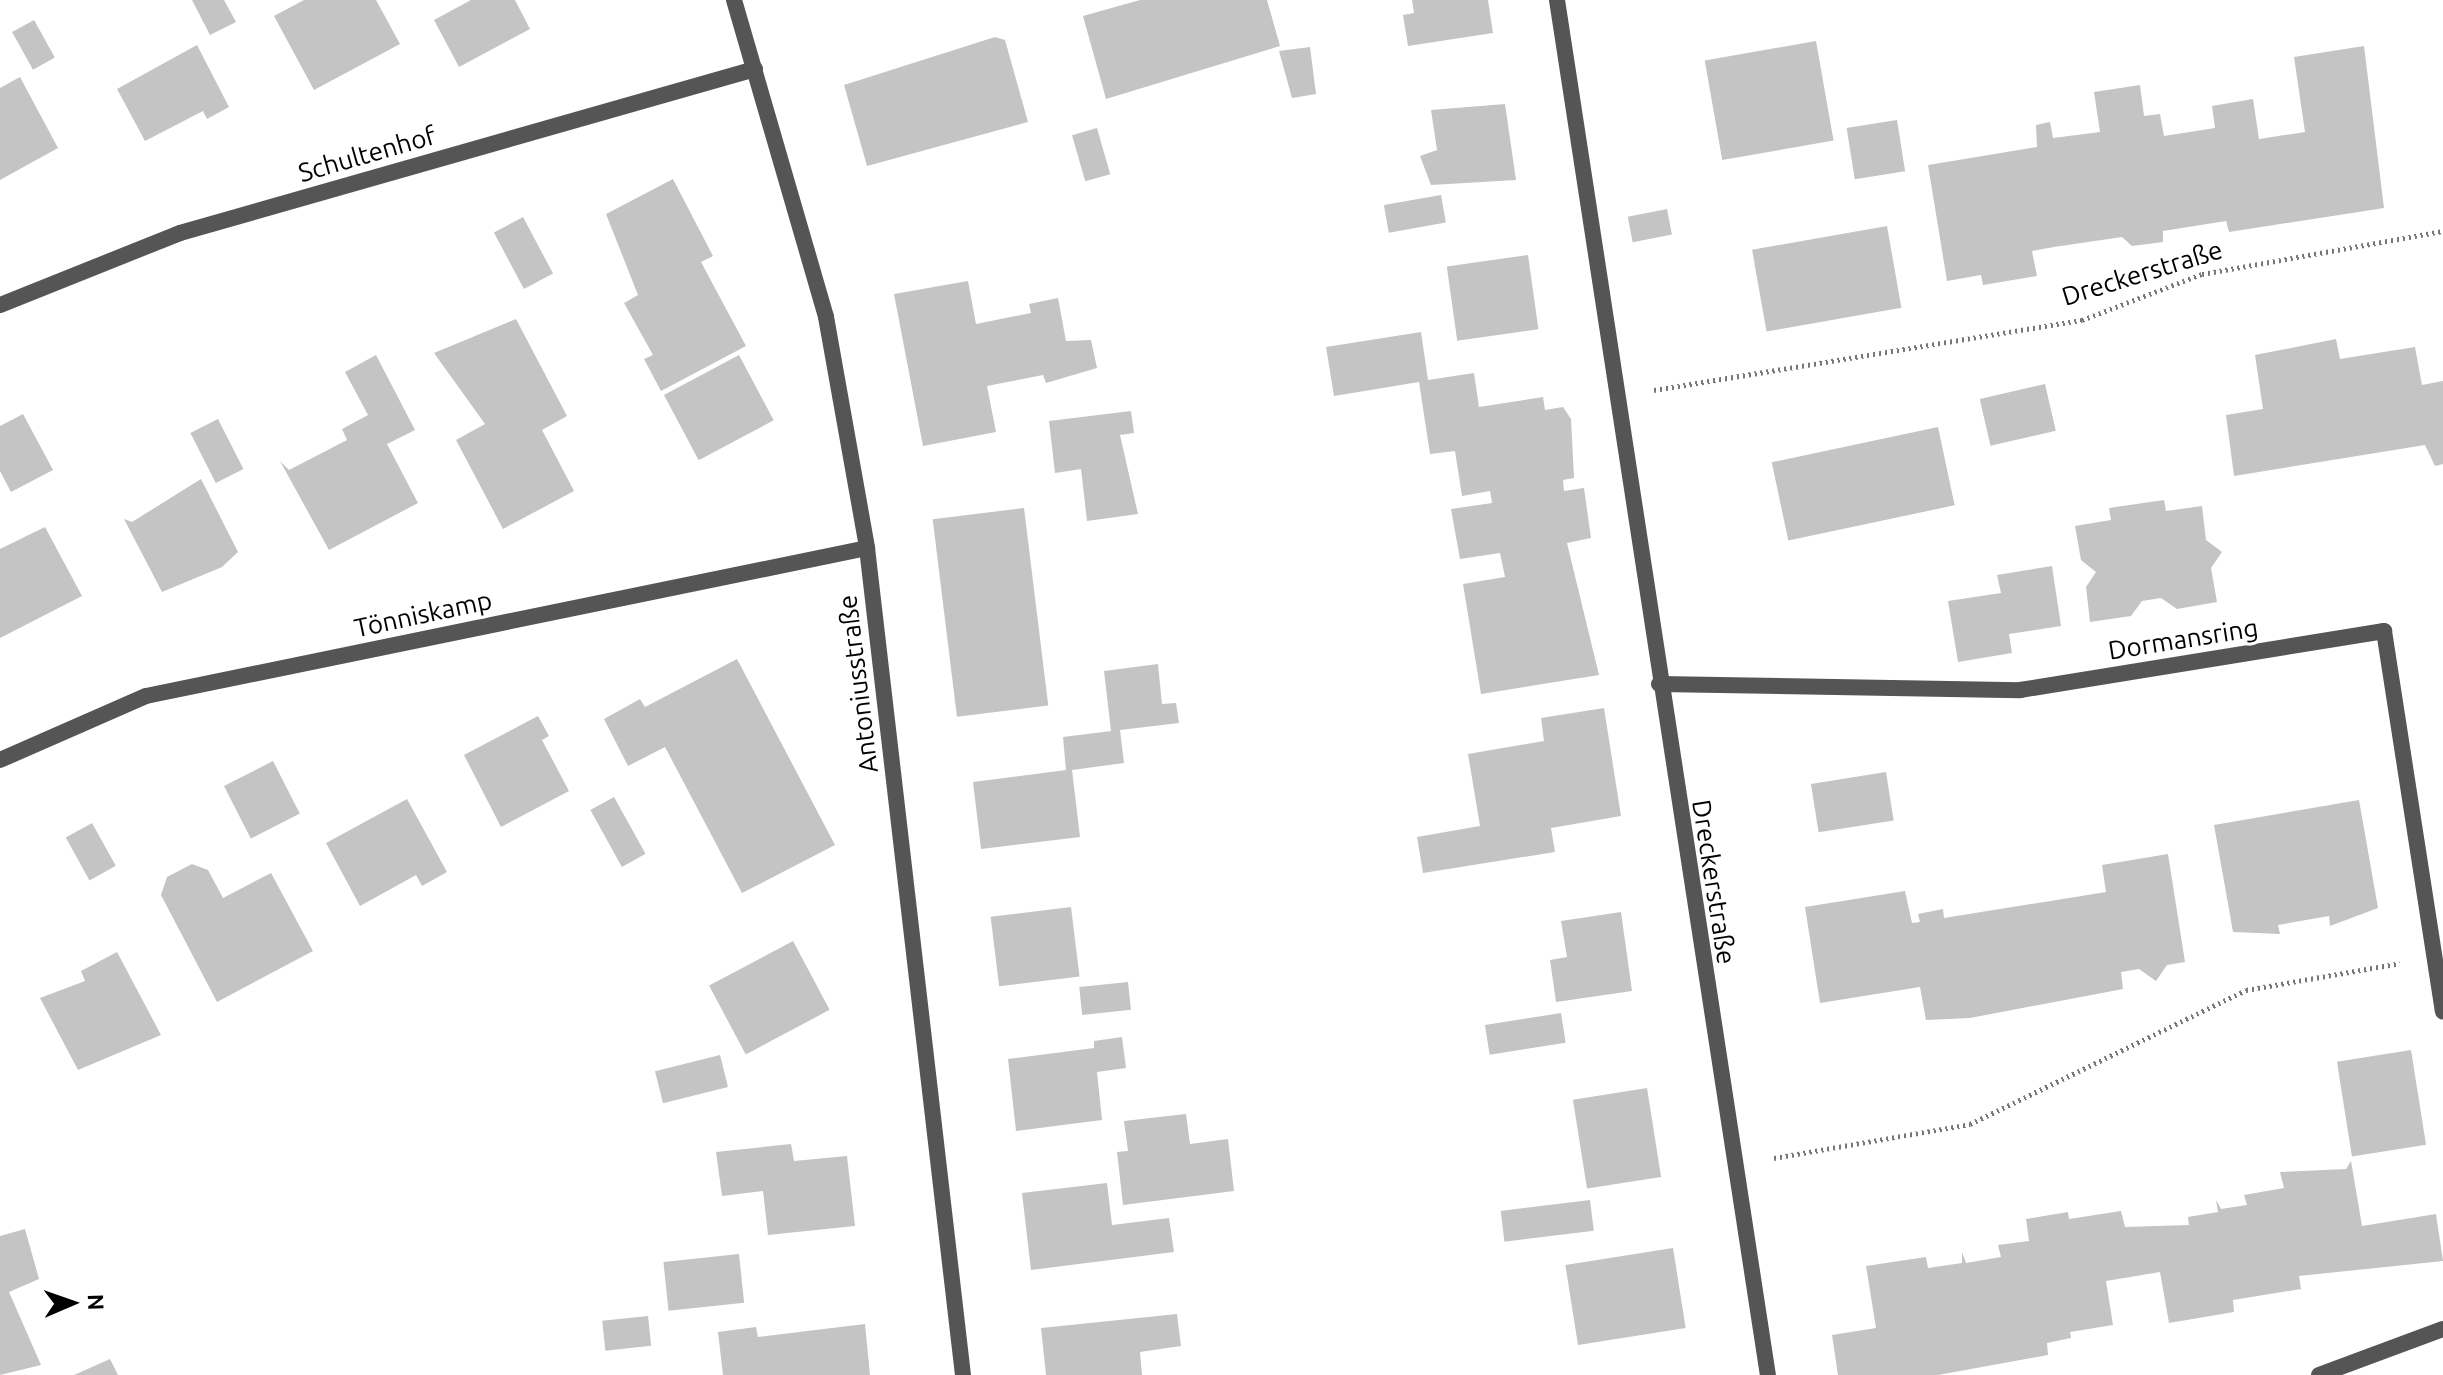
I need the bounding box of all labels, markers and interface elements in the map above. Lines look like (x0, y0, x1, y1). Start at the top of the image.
street label: Schultenhof (295, 119, 439, 189)
street label: Dreckerstraße (2058, 234, 2226, 312)
street label: Tönniskamp (351, 584, 495, 644)
street label: Antoniusstraße (832, 593, 884, 775)
street label: Dormansring (2106, 612, 2260, 666)
street label: Dreckerstraße (1686, 797, 1742, 967)
north arrow (32, 1263, 112, 1343)
text: N (84, 1293, 109, 1311)

